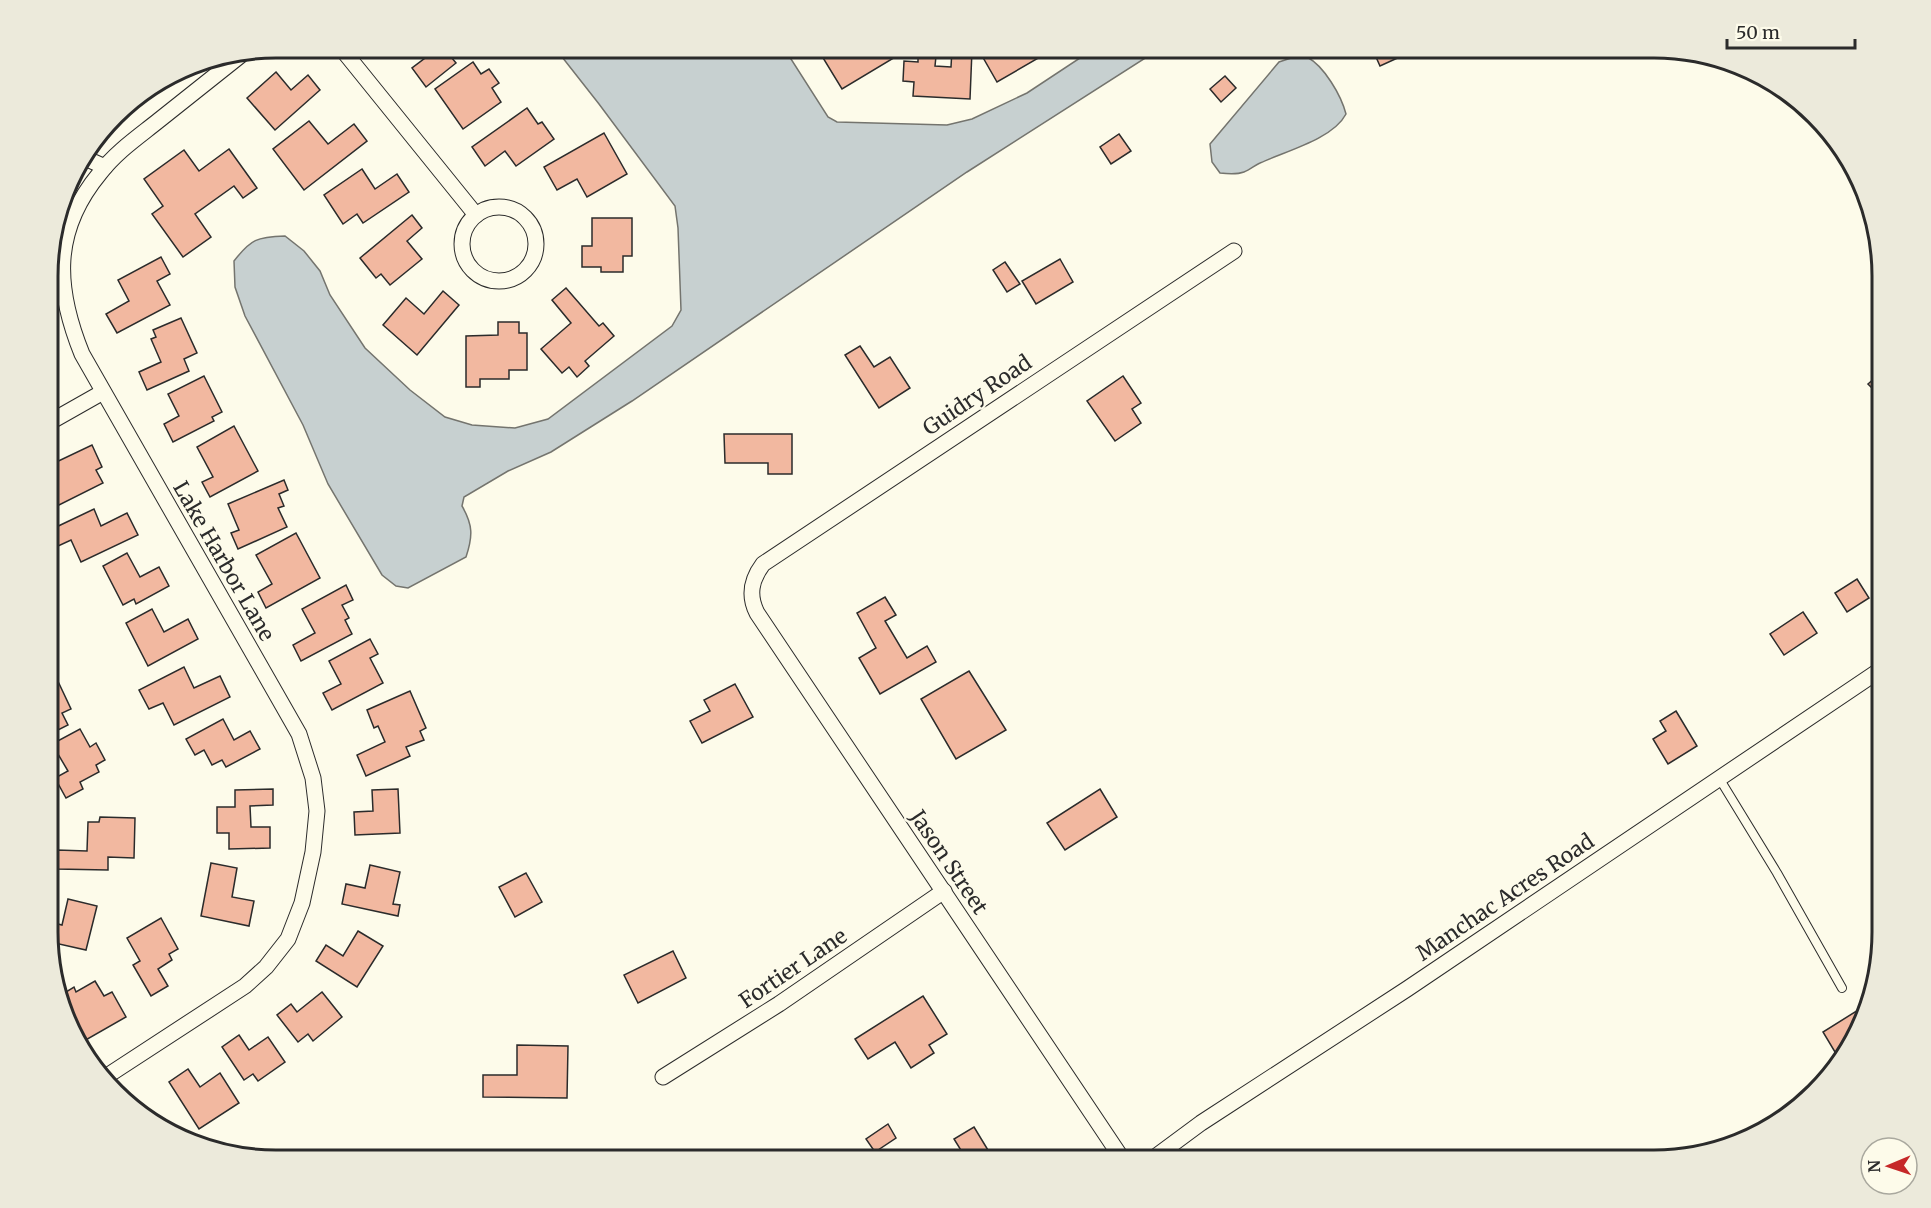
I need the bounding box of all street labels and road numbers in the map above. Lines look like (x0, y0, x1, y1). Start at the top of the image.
street label: Guidry Road (917, 349, 1037, 441)
street label: Lake Harbor Lane (167, 476, 281, 646)
street label: Jason Street (904, 804, 994, 919)
street label: Manchac Acres Road (1411, 827, 1599, 967)
street label: Fortier Lane (734, 922, 852, 1014)

